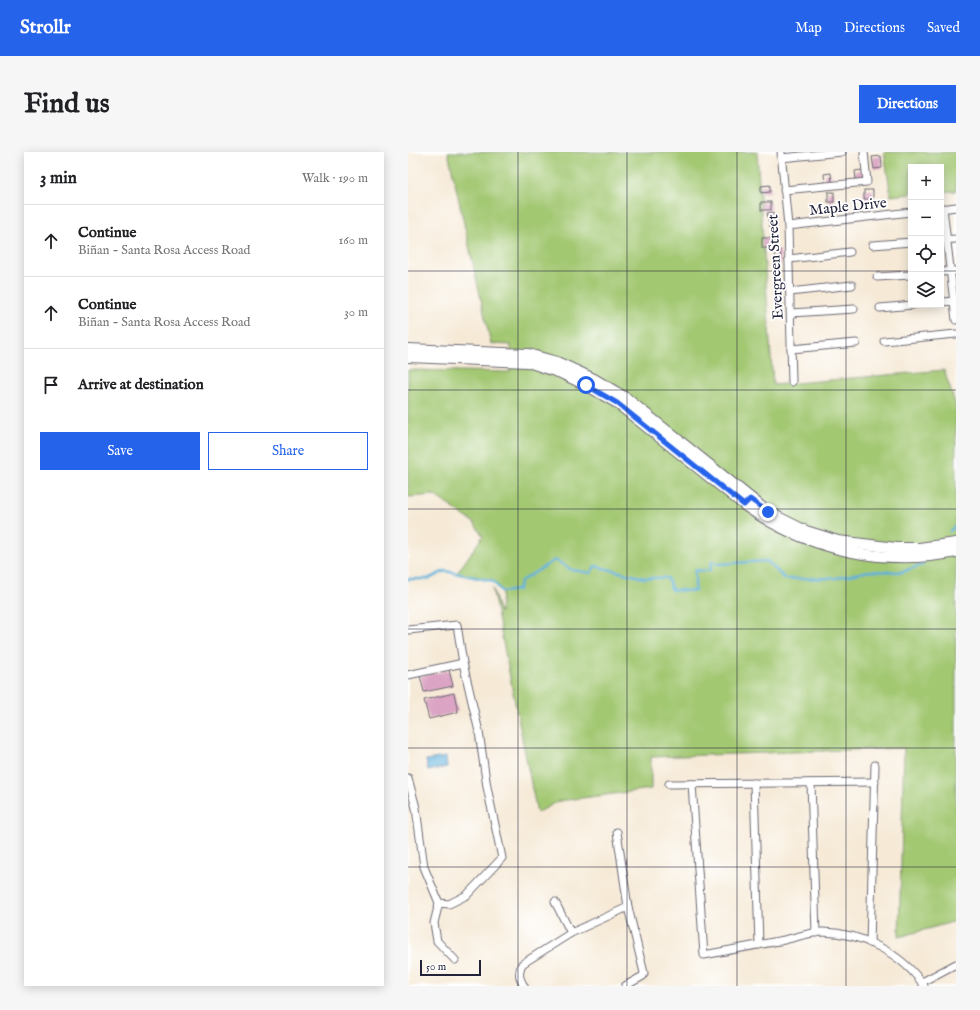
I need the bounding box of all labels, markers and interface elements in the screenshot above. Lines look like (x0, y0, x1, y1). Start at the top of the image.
text: Strollr (20, 16, 71, 40)
text: Map (795, 19, 822, 37)
text: Directions (844, 19, 905, 37)
text: Saved (927, 19, 960, 37)
button: Directions (859, 85, 956, 123)
text: Find us (24, 87, 110, 122)
map controls (908, 164, 944, 308)
button: + (908, 164, 944, 200)
text: 3 min (40, 168, 77, 189)
text: Walk · 190 m (302, 170, 368, 187)
street label: Maple Drive (808, 193, 888, 220)
button: − (908, 200, 944, 236)
street label: Evergreen Street (763, 214, 788, 320)
text: Continue (78, 223, 136, 242)
icon: ahead (40, 230, 62, 252)
text: 160 m (338, 232, 368, 249)
button: locate (908, 236, 944, 272)
text: Biñan - Santa Rosa Access Road (78, 242, 250, 259)
button: layers (908, 272, 944, 308)
text: Continue (78, 295, 136, 314)
icon: ahead (40, 302, 62, 324)
text: 30 m (344, 304, 368, 321)
text: Biñan - Santa Rosa Access Road (78, 314, 250, 331)
icon: arrive (40, 374, 62, 396)
text: Arrive at destination (78, 375, 204, 394)
route start (577, 376, 595, 394)
button: Save (40, 432, 200, 470)
button: Share (208, 432, 368, 470)
route end (759, 503, 777, 521)
scale bar (420, 958, 481, 977)
text: 50 m (426, 960, 446, 974)

